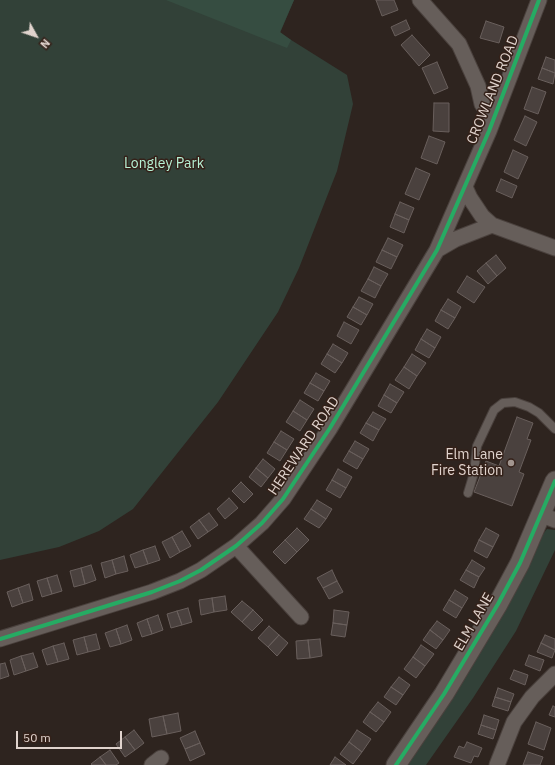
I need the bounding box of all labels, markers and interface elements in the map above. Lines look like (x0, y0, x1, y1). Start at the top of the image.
north arrow (16, 16, 56, 56)
street label: CROWLAND ROAD (464, 33, 522, 147)
text: N (37, 36, 53, 51)
park label: Longley Park (124, 156, 204, 172)
street label: HEREWARD ROAD (265, 394, 343, 498)
place label: Elm Lane Fire Station (431, 447, 503, 480)
marker: Elm Lane Fire Station (506, 458, 516, 468)
street label: ELM LANE (451, 590, 497, 654)
scale bar (18, 723, 124, 749)
text: 50 m (23, 730, 51, 745)

